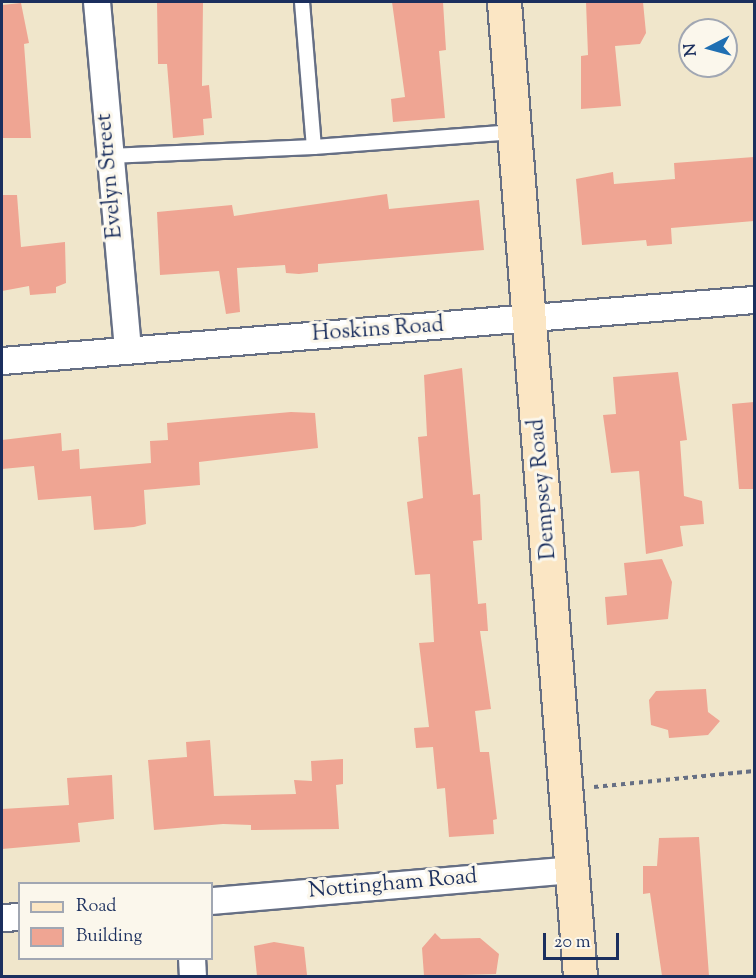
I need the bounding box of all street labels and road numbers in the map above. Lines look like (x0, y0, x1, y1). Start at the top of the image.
street label: Evelyn Street (92, 112, 130, 240)
street label: Hoskins Road (311, 313, 445, 349)
street label: Dempsey Road (525, 417, 563, 561)
street label: Nottingham Road (307, 864, 479, 906)

